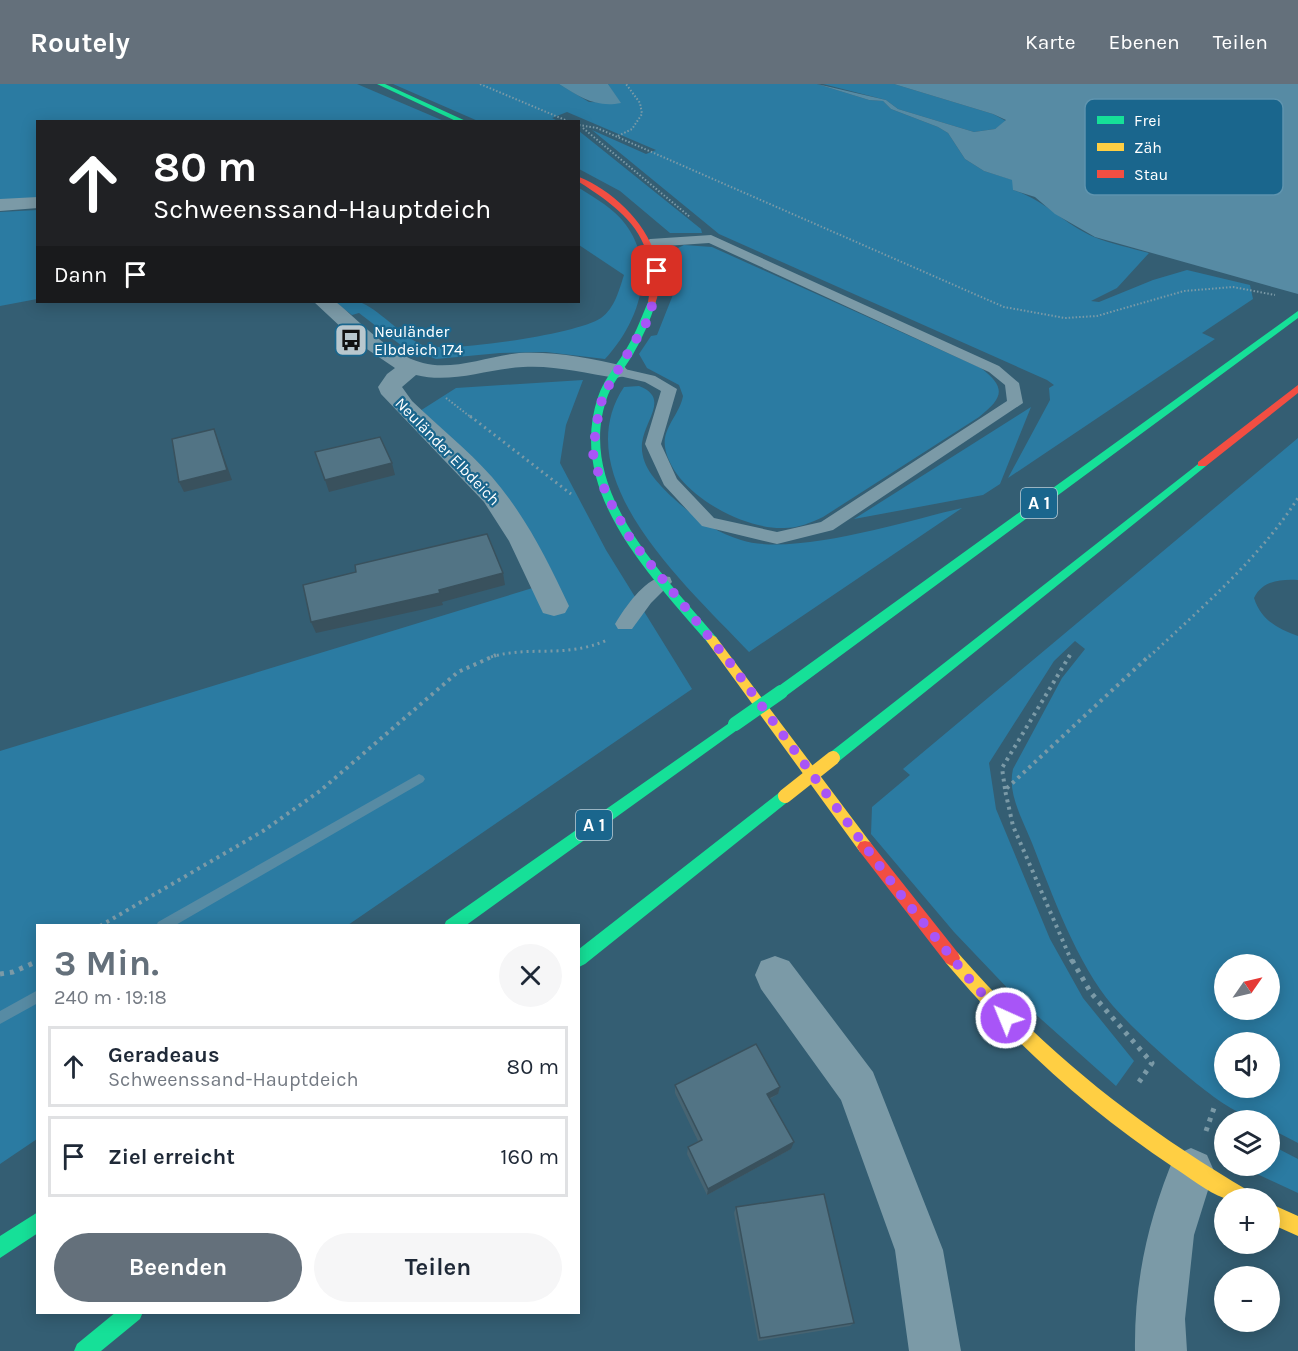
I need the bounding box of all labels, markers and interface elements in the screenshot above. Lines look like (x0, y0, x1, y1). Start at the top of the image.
text: Routely (30, 26, 130, 59)
text: Karte (1025, 30, 1076, 54)
text: Ebenen (1109, 30, 1180, 54)
text: Teilen (1213, 30, 1268, 54)
legend (1085, 99, 1283, 195)
text: Frei (1134, 111, 1161, 130)
text: Zäh (1134, 138, 1162, 157)
text: 80 m (153, 142, 257, 192)
icon: ahead (54, 144, 132, 222)
text: Stau (1134, 165, 1168, 184)
text: Schweenssand-Hauptdeich (153, 193, 491, 225)
pin (631, 245, 682, 296)
icon: arrive (640, 254, 673, 287)
icon: arrive (119, 258, 152, 291)
text: Dann (54, 262, 107, 288)
bus stop icon: Neuländer Elbdeich 174 (333, 322, 369, 358)
place label: Neuländer Elbdeich 174 (374, 322, 463, 359)
street label: Neuländer Elbdeich (391, 394, 504, 509)
road number: A 1 (1021, 488, 1057, 518)
road number: A 1 (576, 810, 612, 840)
text: 3 Min. (54, 942, 159, 984)
button: close (499, 944, 562, 1007)
north arrow (1214, 954, 1280, 1020)
map controls (1214, 954, 1280, 1332)
text: 240 m · 19:18 (54, 986, 167, 1009)
position arrow (974, 986, 1038, 1050)
button: sound (1214, 1032, 1280, 1098)
text: Geradeaus (108, 1042, 220, 1068)
icon: ahead (57, 1050, 90, 1083)
text: 80 m (507, 1054, 559, 1080)
text: Schweenssand-Hauptdeich (108, 1068, 359, 1091)
button: layers (1214, 1110, 1280, 1176)
icon: arrive (57, 1140, 90, 1173)
text: Ziel erreicht (108, 1144, 235, 1170)
text: 160 m (500, 1144, 559, 1170)
button: + (1214, 1188, 1280, 1254)
button: Beenden (54, 1233, 302, 1302)
button: Teilen (314, 1233, 562, 1302)
button: − (1214, 1266, 1280, 1332)

